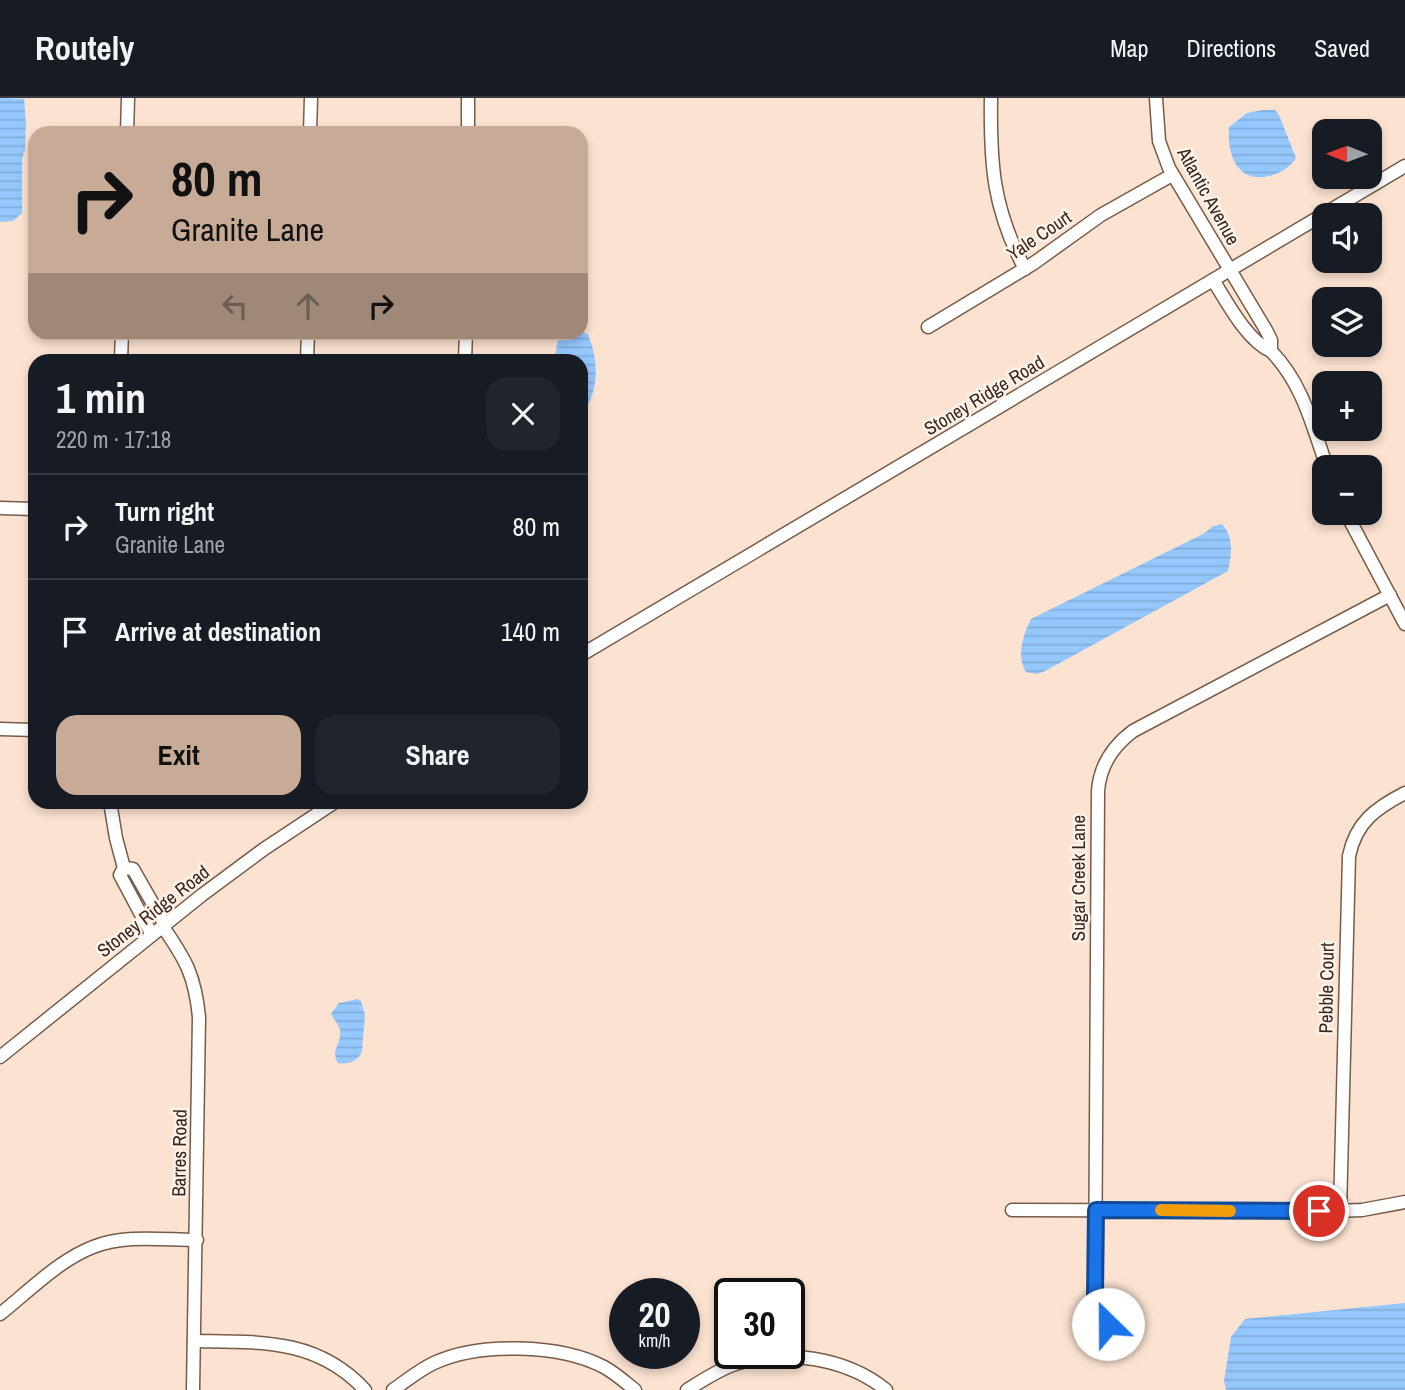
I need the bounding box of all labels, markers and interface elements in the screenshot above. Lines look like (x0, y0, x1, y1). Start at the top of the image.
text: Routely (35, 26, 134, 70)
text: Map (1110, 32, 1148, 64)
text: Directions (1186, 32, 1276, 64)
text: Saved (1314, 32, 1370, 64)
north arrow (1312, 119, 1382, 189)
map controls (1312, 119, 1382, 525)
street label: Atlantic Avenue (1171, 142, 1247, 250)
text: 80 m (171, 145, 263, 211)
icon: right (56, 154, 147, 245)
button: sound (1312, 203, 1382, 273)
street label: Yale Court (1002, 204, 1077, 266)
text: Granite Lane (171, 208, 324, 251)
icon: left (216, 287, 254, 325)
icon: ahead (289, 287, 327, 325)
icon: right (362, 287, 400, 325)
button: layers (1312, 287, 1382, 357)
street label: Stoney Ridge Road (919, 349, 1049, 441)
text: 1 min (56, 370, 146, 426)
button: + (1312, 371, 1382, 441)
button: close (486, 377, 560, 451)
text: 220 m · 17:18 (56, 424, 171, 455)
button: − (1312, 455, 1382, 525)
text: Turn right (115, 494, 214, 529)
icon: right (56, 508, 94, 546)
text: 80 m (513, 509, 560, 544)
text: Granite Lane (115, 529, 225, 560)
icon: arrive (56, 613, 94, 651)
text: Arrive at destination (115, 614, 321, 649)
text: 140 m (501, 614, 560, 649)
button: Exit (56, 715, 301, 795)
button: Share (315, 715, 560, 795)
street label: Sugar Creek Lane (1065, 815, 1091, 941)
street label: Stoney Ridge Road (91, 859, 215, 963)
street label: Pebble Court (1312, 942, 1340, 1034)
street label: Barres Road (165, 1109, 193, 1197)
pin (1289, 1181, 1349, 1241)
icon: arrive (1300, 1192, 1338, 1230)
speed limit sign: 30 (714, 1278, 805, 1369)
position arrow (1071, 1287, 1145, 1361)
text: 20 (639, 1291, 670, 1338)
text: km/h (639, 1328, 671, 1353)

